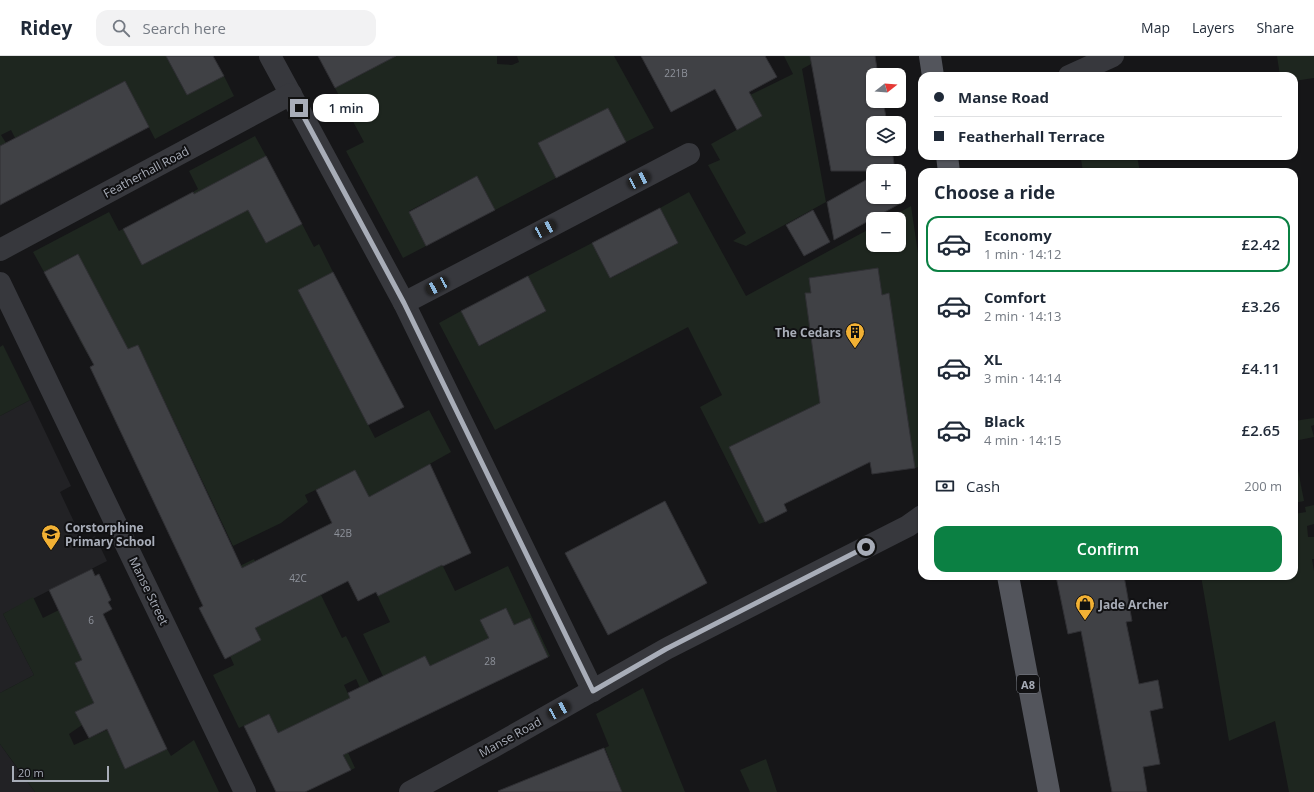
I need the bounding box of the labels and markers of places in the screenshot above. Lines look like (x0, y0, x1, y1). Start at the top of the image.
building icon: The Cedars (844, 321, 866, 349)
place label: The Cedars (775, 324, 841, 341)
place label: Corstorphine Primary School (65, 519, 155, 550)
school or university icon: Corstorphine Primary School (40, 523, 62, 551)
shop icon: Jade Archer (1074, 593, 1096, 621)
place label: Jade Archer (1098, 596, 1169, 613)

